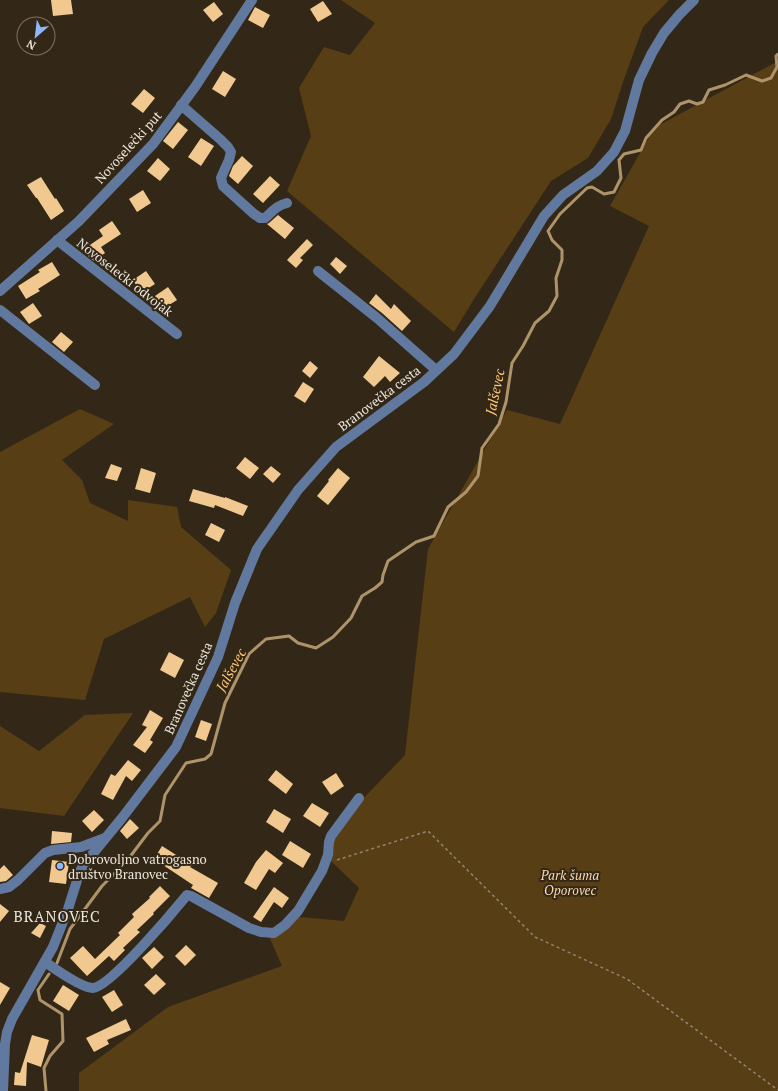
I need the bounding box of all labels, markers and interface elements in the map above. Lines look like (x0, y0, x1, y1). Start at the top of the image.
north arrow (16, 16, 56, 56)
text: N (24, 36, 38, 53)
street label: Novoselečki put (90, 107, 166, 187)
street label: Novoselečki odvojak (73, 234, 177, 320)
street label: Branovečka cesta (334, 361, 424, 435)
water label: Jalševec (480, 366, 509, 418)
street label: Branovečka cesta (160, 639, 217, 737)
water label: Jalševec (210, 644, 251, 696)
place label: Dobrovoljno vatrogasno društvo Branovec (68, 850, 207, 883)
marker: Dobrovoljno vatrogasno društvo Branovec (55, 861, 65, 871)
park label: Park šuma Oporovec (540, 866, 599, 899)
district label: BRANOVEC (13, 906, 101, 926)

